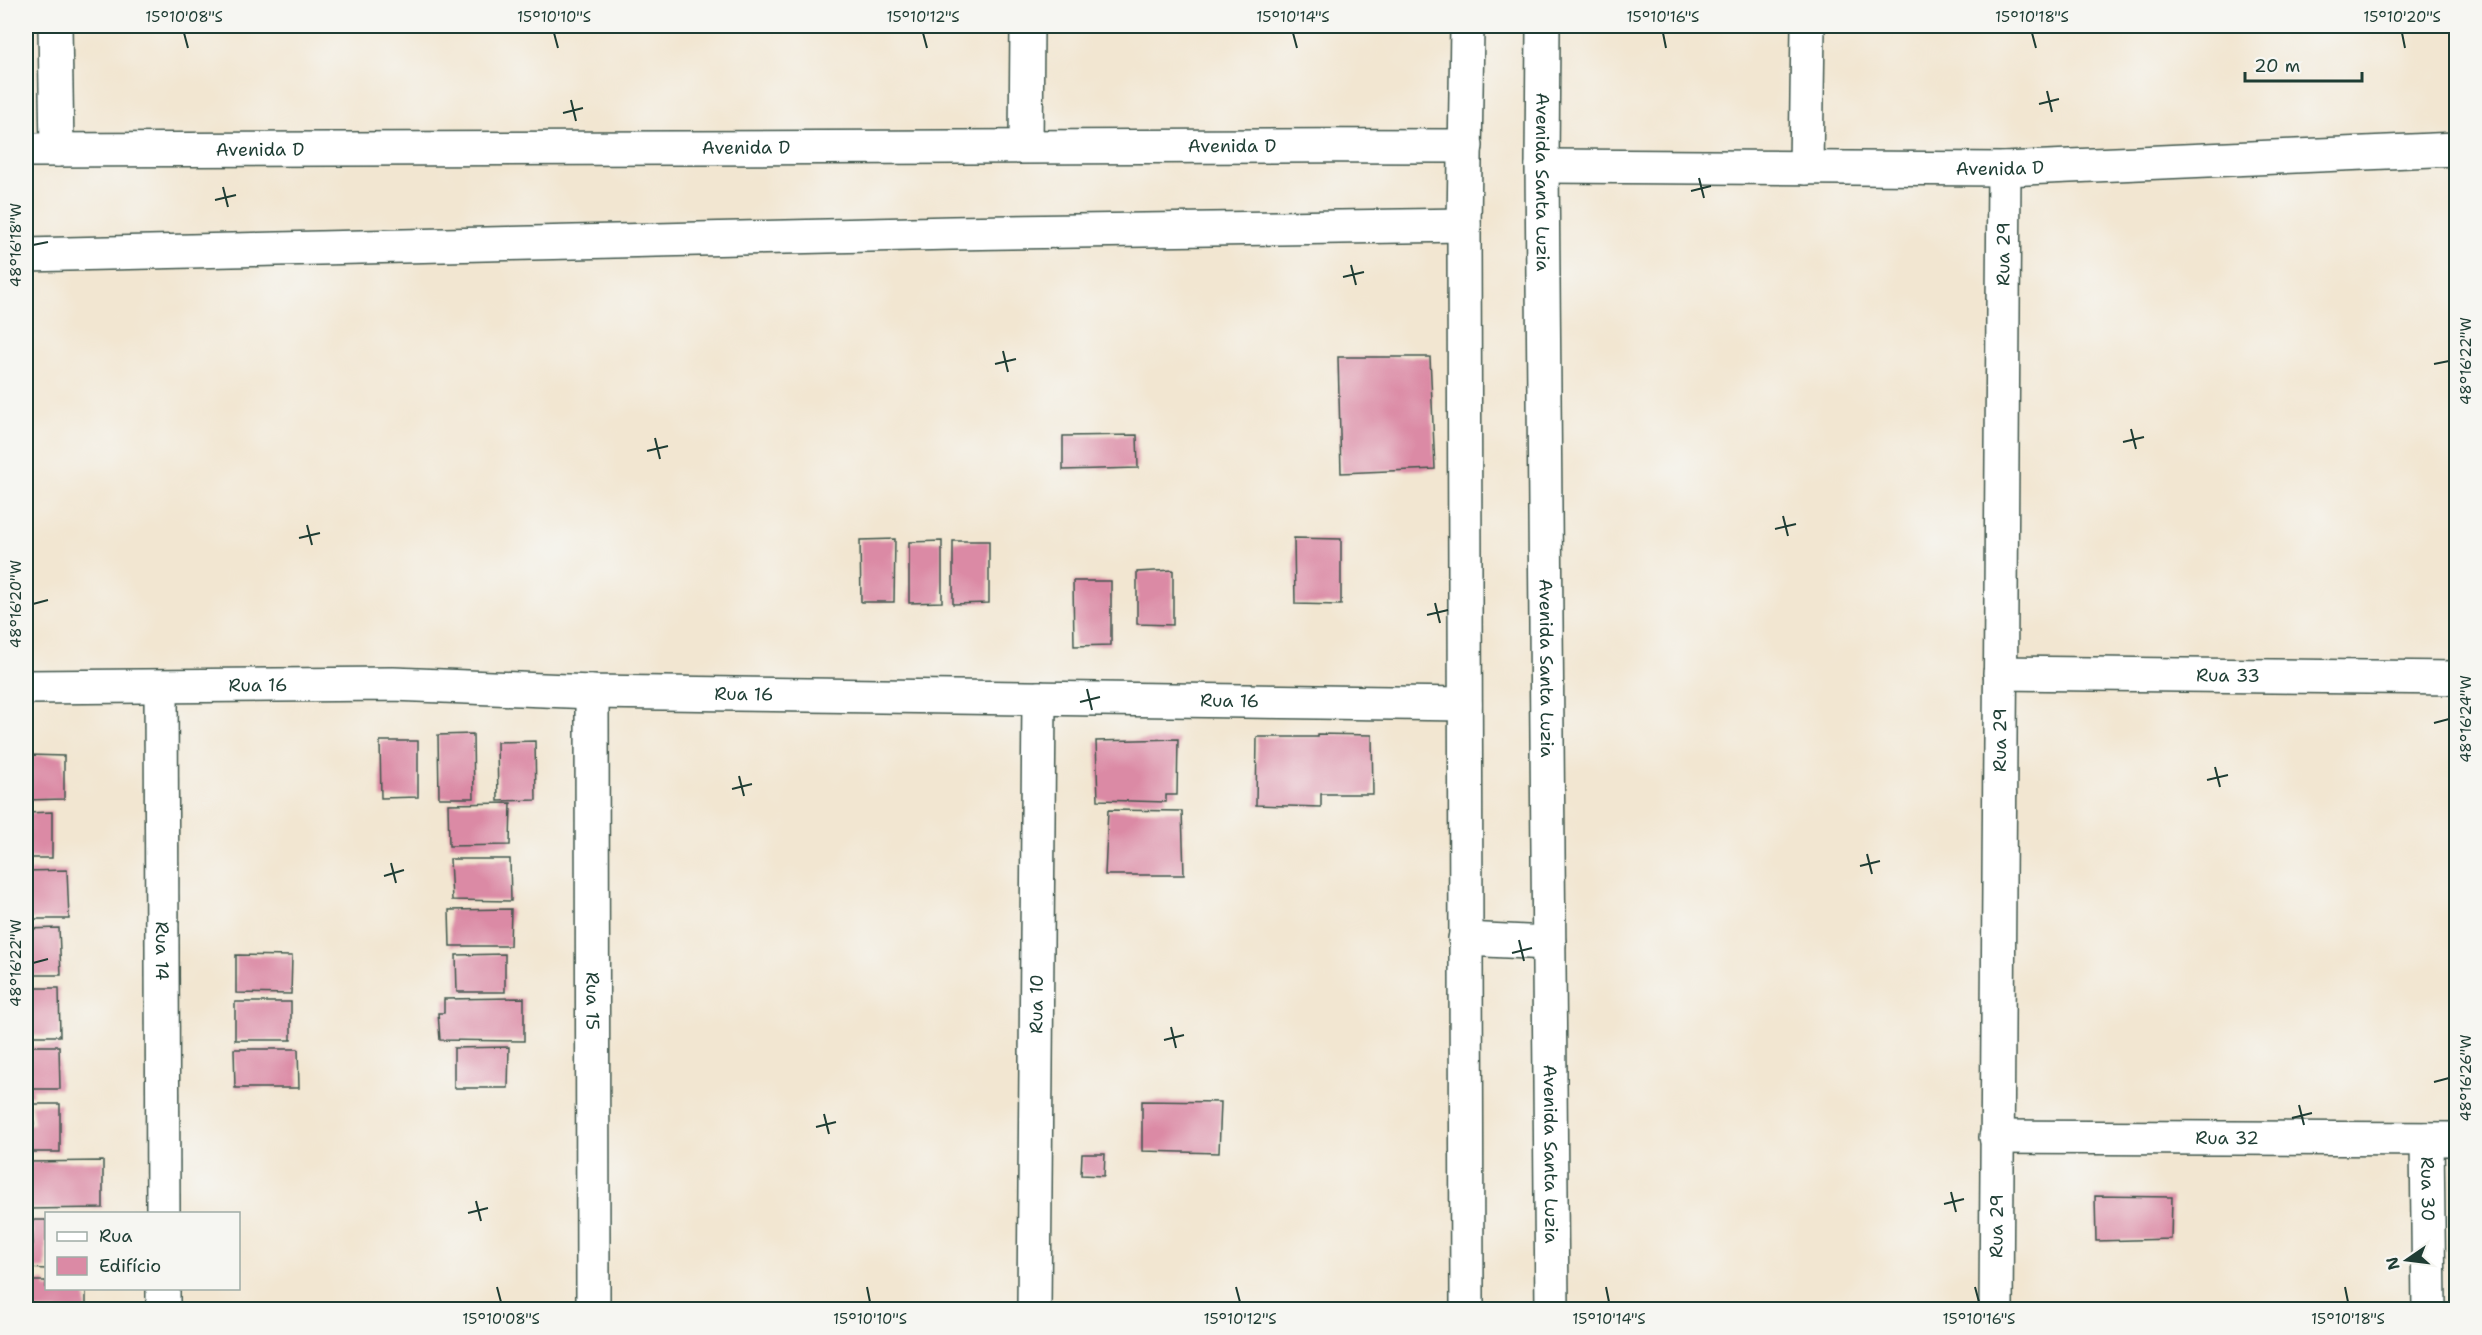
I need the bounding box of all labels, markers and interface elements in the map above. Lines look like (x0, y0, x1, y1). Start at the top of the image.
text: 15°10'08"S (145, 7, 223, 27)
text: 15°10'10"S (517, 7, 591, 27)
text: 15°10'12"S (886, 7, 960, 27)
text: 15°10'14"S (1256, 7, 1330, 27)
text: 15°10'16"S (1627, 7, 1699, 27)
text: 15°10'18"S (1995, 7, 2069, 27)
text: 15°10'20"S (2363, 7, 2441, 27)
scale bar (2245, 45, 2362, 83)
text: 20 m (2254, 54, 2300, 78)
street label: Avenida Santa Luzia (1530, 93, 1555, 271)
street label: Avenida D (1188, 134, 1276, 158)
street label: Avenida D (702, 135, 790, 160)
street label: Avenida D (216, 138, 304, 162)
street label: Avenida D (1956, 155, 2045, 181)
text: 48°16'18"W (6, 203, 26, 287)
street label: Rua 29 (1991, 222, 2016, 286)
text: 48°16'22"W (2456, 317, 2476, 405)
text: 48°16'20"W (6, 560, 26, 648)
street label: Avenida Santa Luzia (1534, 578, 1559, 757)
street label: Rua 33 (2196, 663, 2260, 688)
street label: Rua 16 (228, 673, 288, 697)
text: 48°16'24"W (2456, 675, 2476, 763)
street label: Rua 16 (714, 682, 774, 706)
street label: Rua 16 (1200, 688, 1259, 713)
street label: Rua 29 (1988, 708, 2012, 772)
text: 48°16'22"W (6, 919, 26, 1007)
street label: Rua 14 (150, 921, 174, 980)
street label: Rua 15 (580, 972, 605, 1030)
street label: Rua 10 (1024, 974, 1049, 1034)
text: 48°16'26"W (2456, 1034, 2476, 1122)
street label: Avenida Santa Luzia (1538, 1064, 1563, 1243)
street label: Rua 32 (2195, 1126, 2259, 1150)
street label: Rua 30 (2415, 1157, 2440, 1221)
street label: Rua 29 (1984, 1194, 2009, 1258)
legend (45, 1212, 240, 1290)
text: Rua (99, 1224, 132, 1248)
north arrow (2377, 1230, 2437, 1290)
text: Edifício (99, 1254, 161, 1278)
text: N (2381, 1255, 2405, 1272)
text: 15°10'08"S (462, 1309, 540, 1329)
text: 15°10'10"S (833, 1309, 907, 1329)
text: 15°10'12"S (1203, 1309, 1277, 1329)
text: 15°10'14"S (1572, 1309, 1646, 1329)
text: 15°10'16"S (1943, 1309, 2015, 1329)
text: 15°10'18"S (2311, 1309, 2385, 1329)

